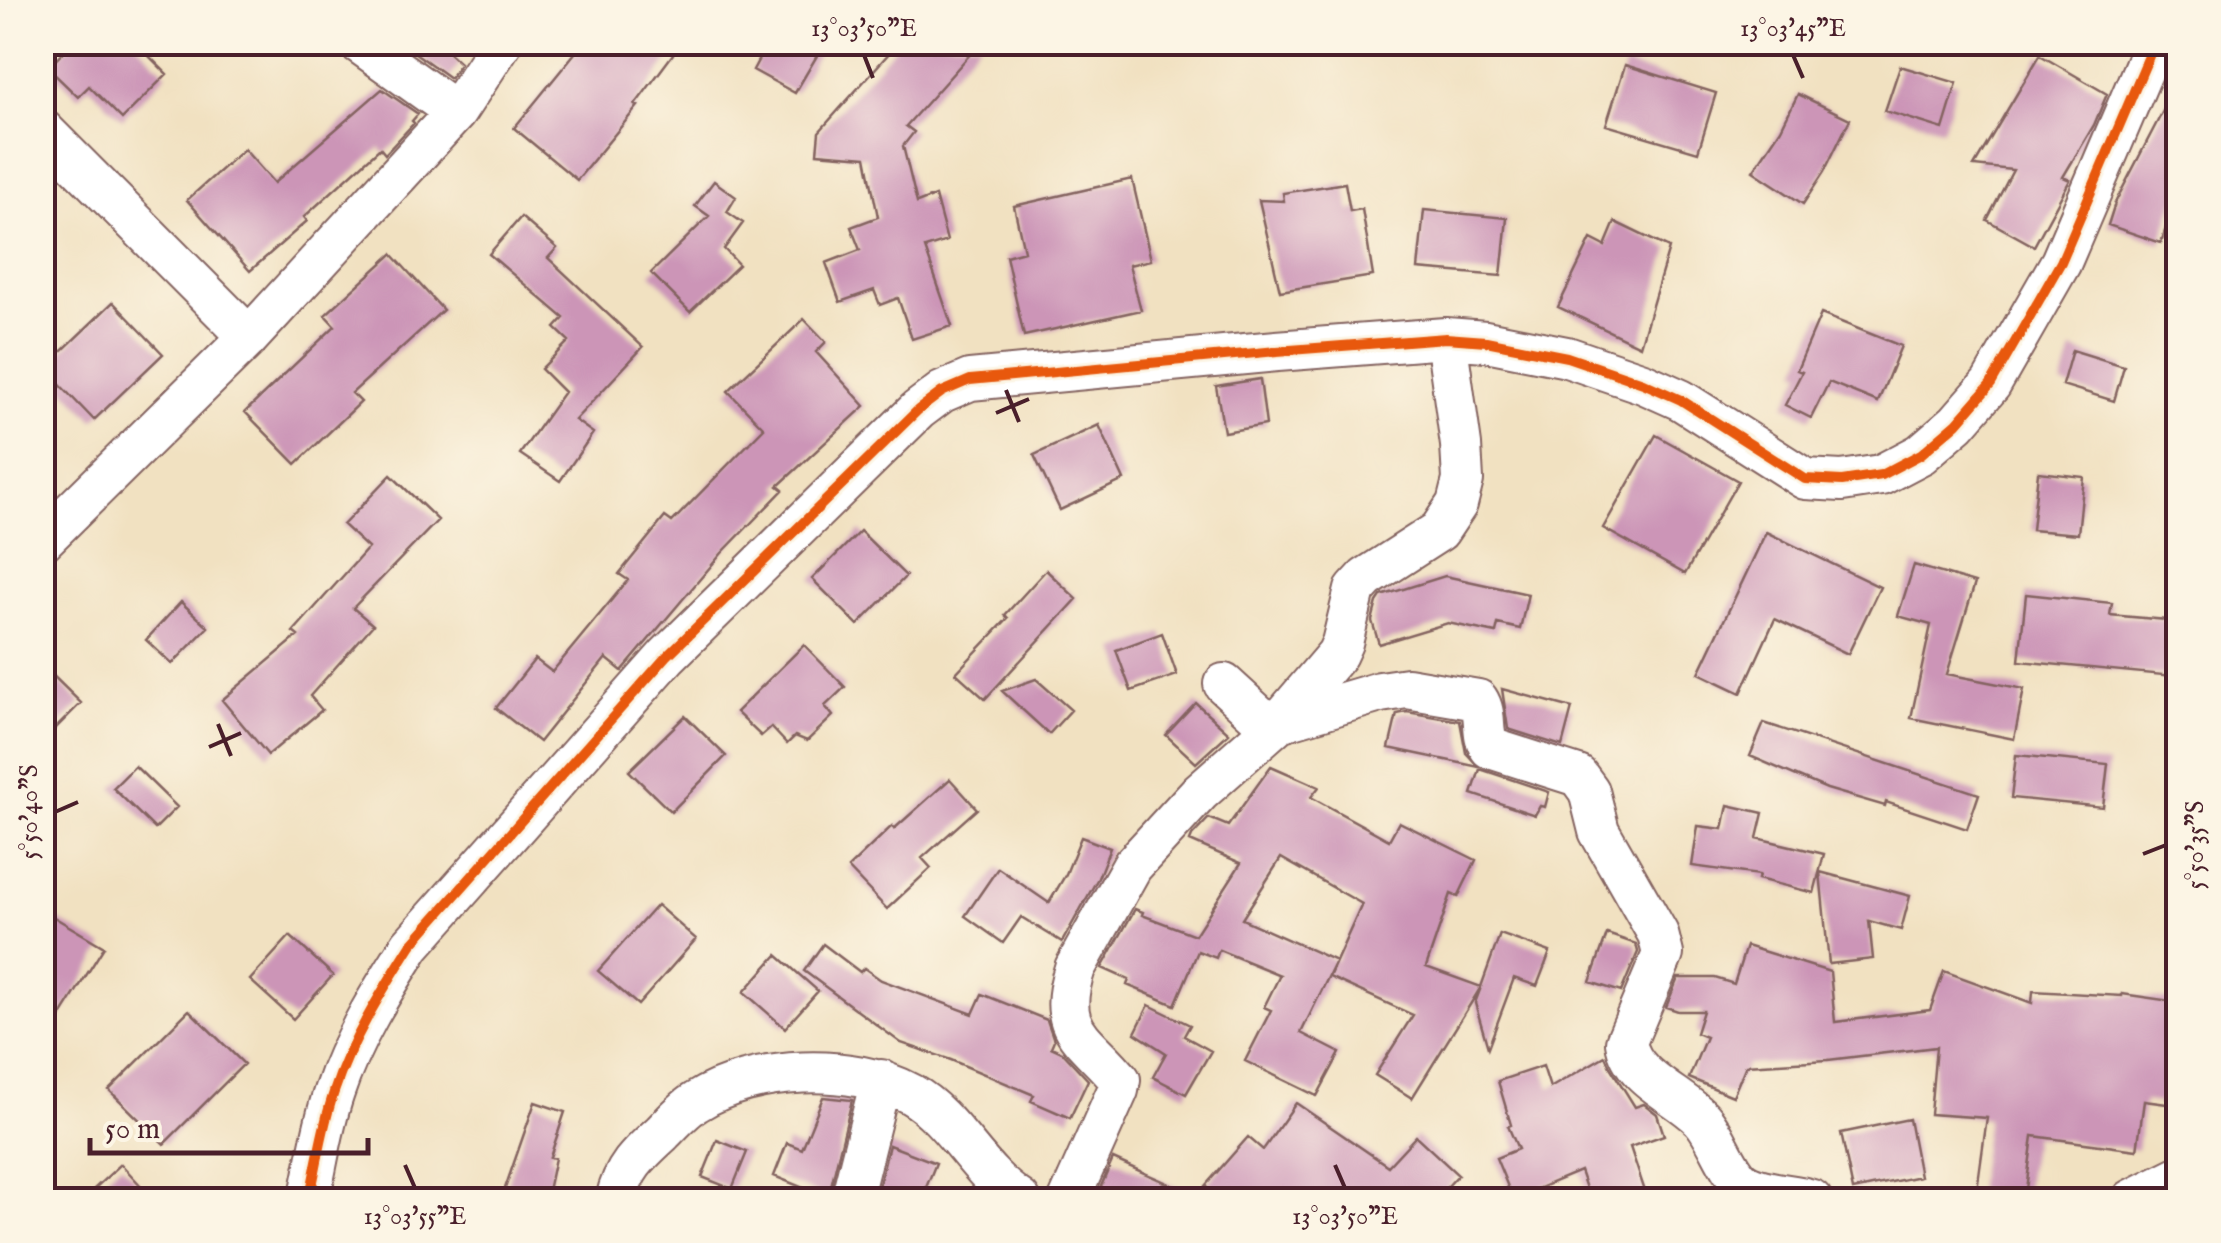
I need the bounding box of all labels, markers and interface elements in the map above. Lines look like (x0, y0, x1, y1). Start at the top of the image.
text: 13°03'50"E (811, 13, 917, 45)
text: 13°03'45"E (1740, 13, 1846, 45)
text: 5°50'40"S (14, 765, 46, 859)
text: 5°50'35"S (2180, 801, 2212, 889)
scale bar (90, 1093, 368, 1155)
text: 50 m (105, 1111, 160, 1149)
text: 13°03'55"E (364, 1201, 466, 1233)
text: 13°03'50"E (1292, 1201, 1398, 1233)

